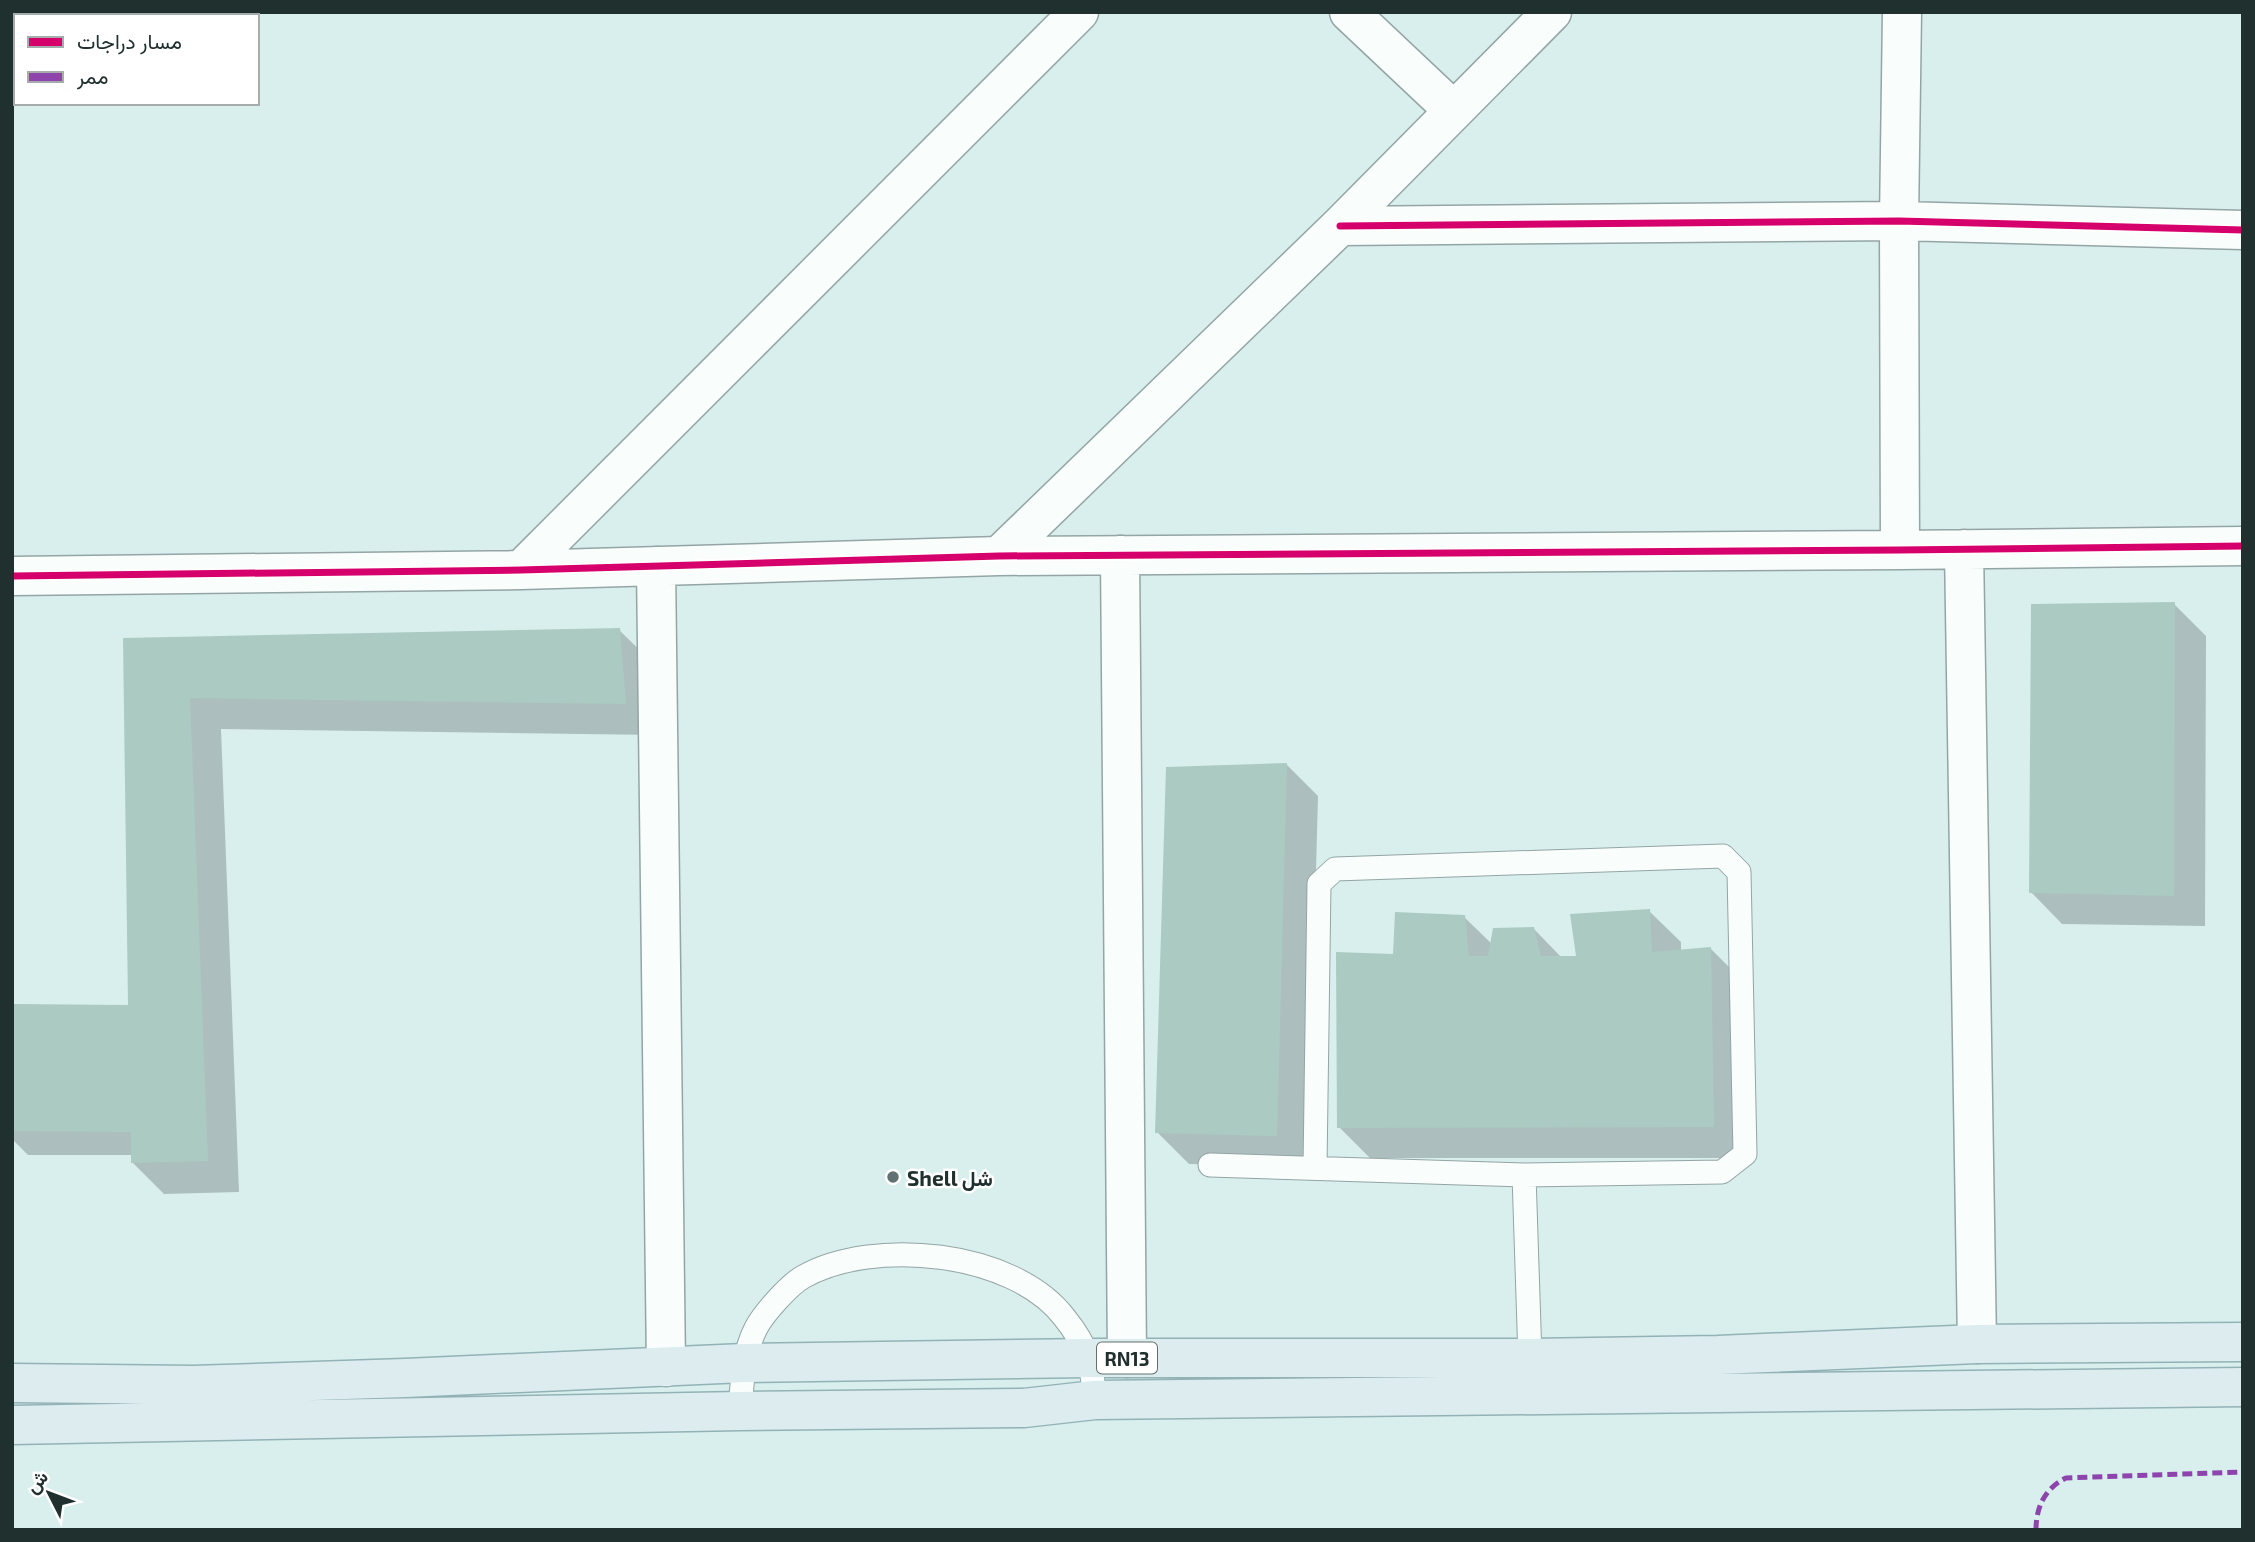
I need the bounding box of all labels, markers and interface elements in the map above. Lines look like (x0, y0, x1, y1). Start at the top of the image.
legend (14, 14, 259, 105)
text: مسار دراجات (77, 28, 182, 55)
text: ممر (76, 63, 108, 90)
place label: Shell شل (907, 1165, 993, 1191)
marker: Shell شل (885, 1169, 901, 1185)
road number: RN13 (1097, 1342, 1157, 1374)
north arrow (14, 1458, 84, 1528)
text: ش (20, 1465, 53, 1498)

